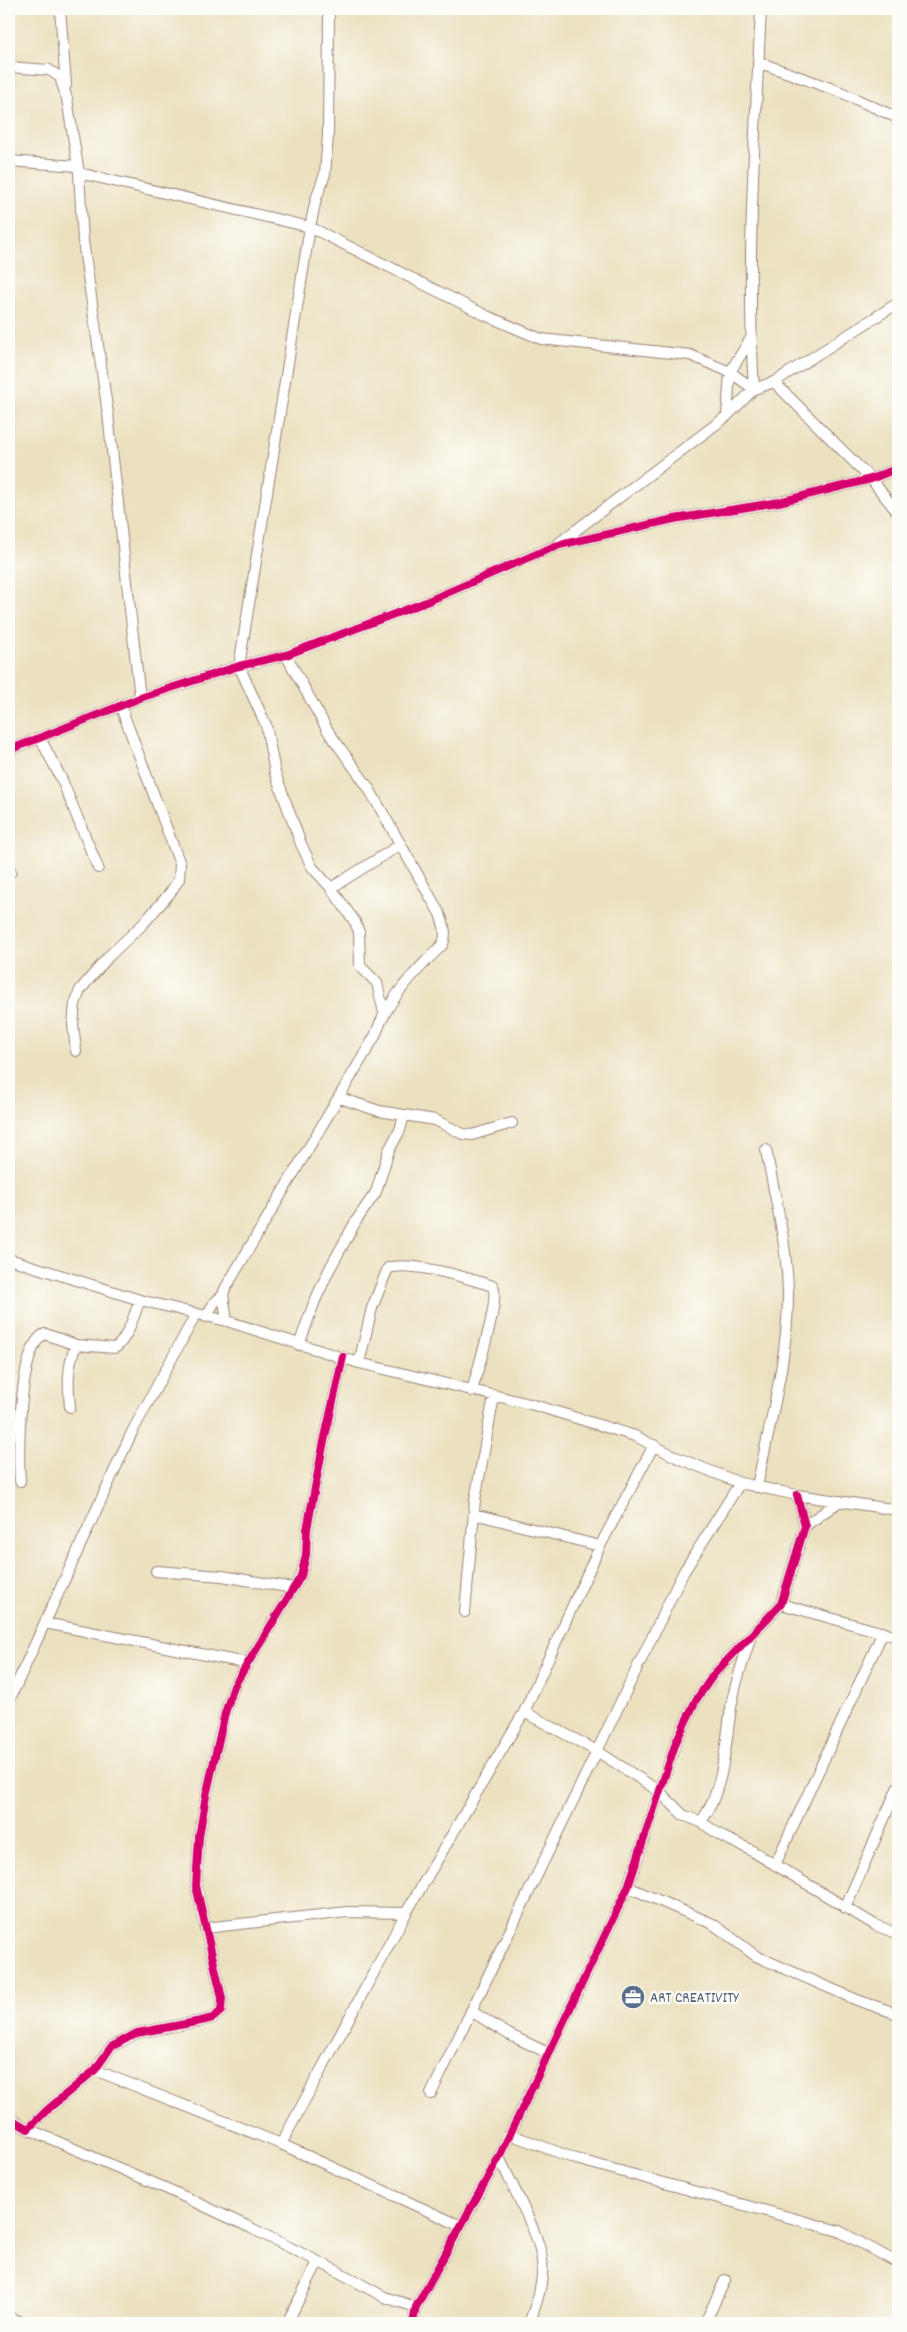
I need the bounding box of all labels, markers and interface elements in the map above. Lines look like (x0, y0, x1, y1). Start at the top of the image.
office icon: ART CREATIVITY (620, 1984, 646, 2010)
place label: ART CREATIVITY (650, 1988, 739, 2010)

